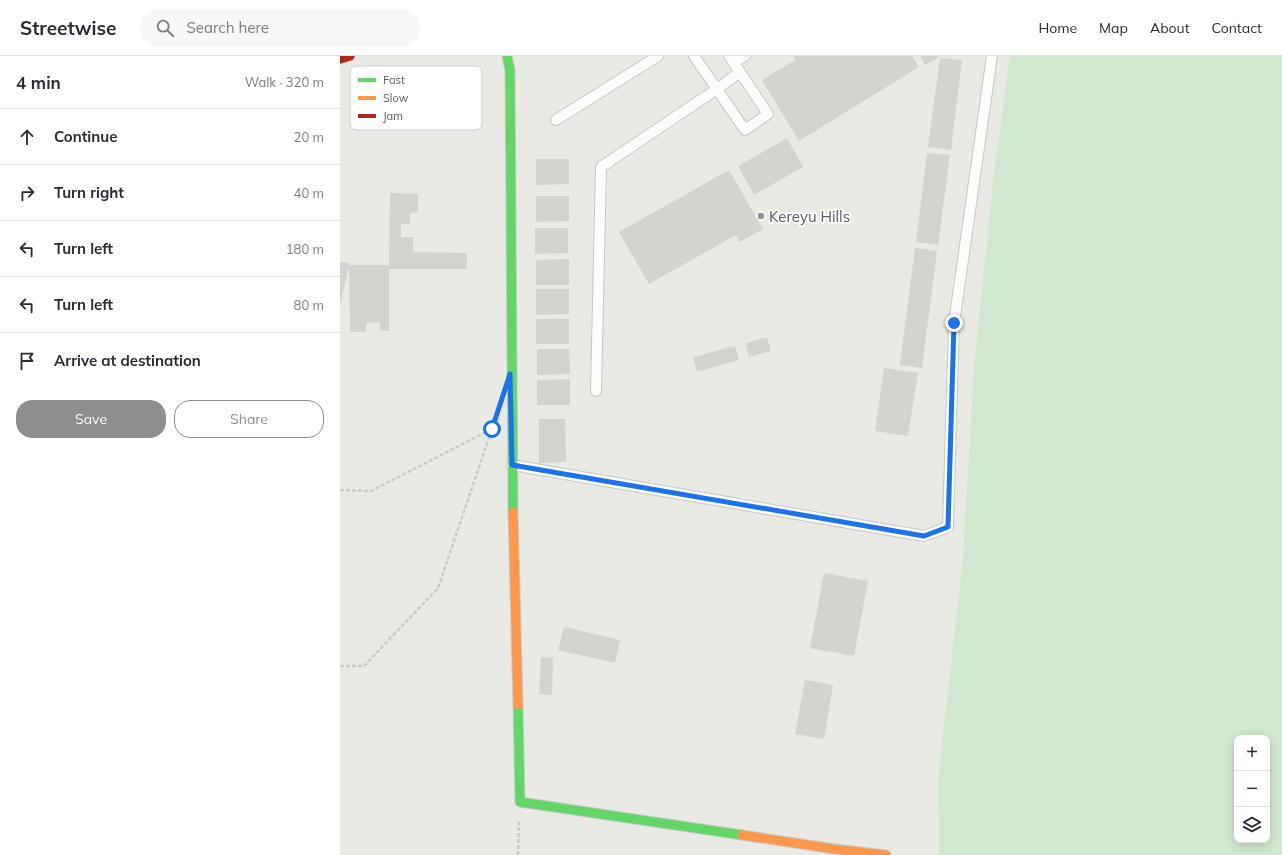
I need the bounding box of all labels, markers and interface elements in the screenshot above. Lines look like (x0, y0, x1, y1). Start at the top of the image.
search box (140, 10, 420, 46)
text: Streetwise (20, 16, 116, 40)
icon: search (154, 17, 176, 39)
text: Search here (186, 18, 269, 37)
text: Home (1038, 19, 1077, 37)
text: Map (1099, 19, 1128, 37)
text: About (1150, 19, 1190, 37)
text: Contact (1212, 19, 1262, 37)
legend (350, 66, 482, 130)
text: 4 min (16, 72, 61, 93)
text: Fast (383, 73, 405, 87)
text: Walk · 320 m (245, 74, 324, 90)
text: Slow (383, 91, 409, 105)
text: Jam (383, 109, 403, 123)
icon: ahead (16, 126, 38, 148)
text: Continue (54, 127, 117, 146)
text: 20 m (294, 129, 324, 145)
icon: right (16, 182, 38, 204)
text: Turn right (54, 183, 124, 202)
text: 40 m (294, 185, 324, 201)
place label: Kereyu Hills (769, 207, 850, 226)
marker: Kereyu Hills (756, 211, 766, 221)
icon: left (16, 238, 38, 260)
text: Turn left (54, 239, 113, 258)
text: 180 m (286, 241, 324, 257)
icon: left (16, 294, 38, 316)
text: Turn left (54, 295, 113, 314)
text: 80 m (294, 297, 324, 313)
route end (945, 314, 963, 332)
icon: arrive (16, 350, 38, 372)
text: Arrive at destination (54, 351, 201, 370)
button: Save (16, 400, 166, 438)
button: Share (174, 400, 324, 438)
route start (483, 420, 501, 438)
map controls (1234, 735, 1270, 843)
button: + (1234, 735, 1270, 771)
button: − (1234, 771, 1270, 807)
button: layers (1234, 807, 1270, 843)

